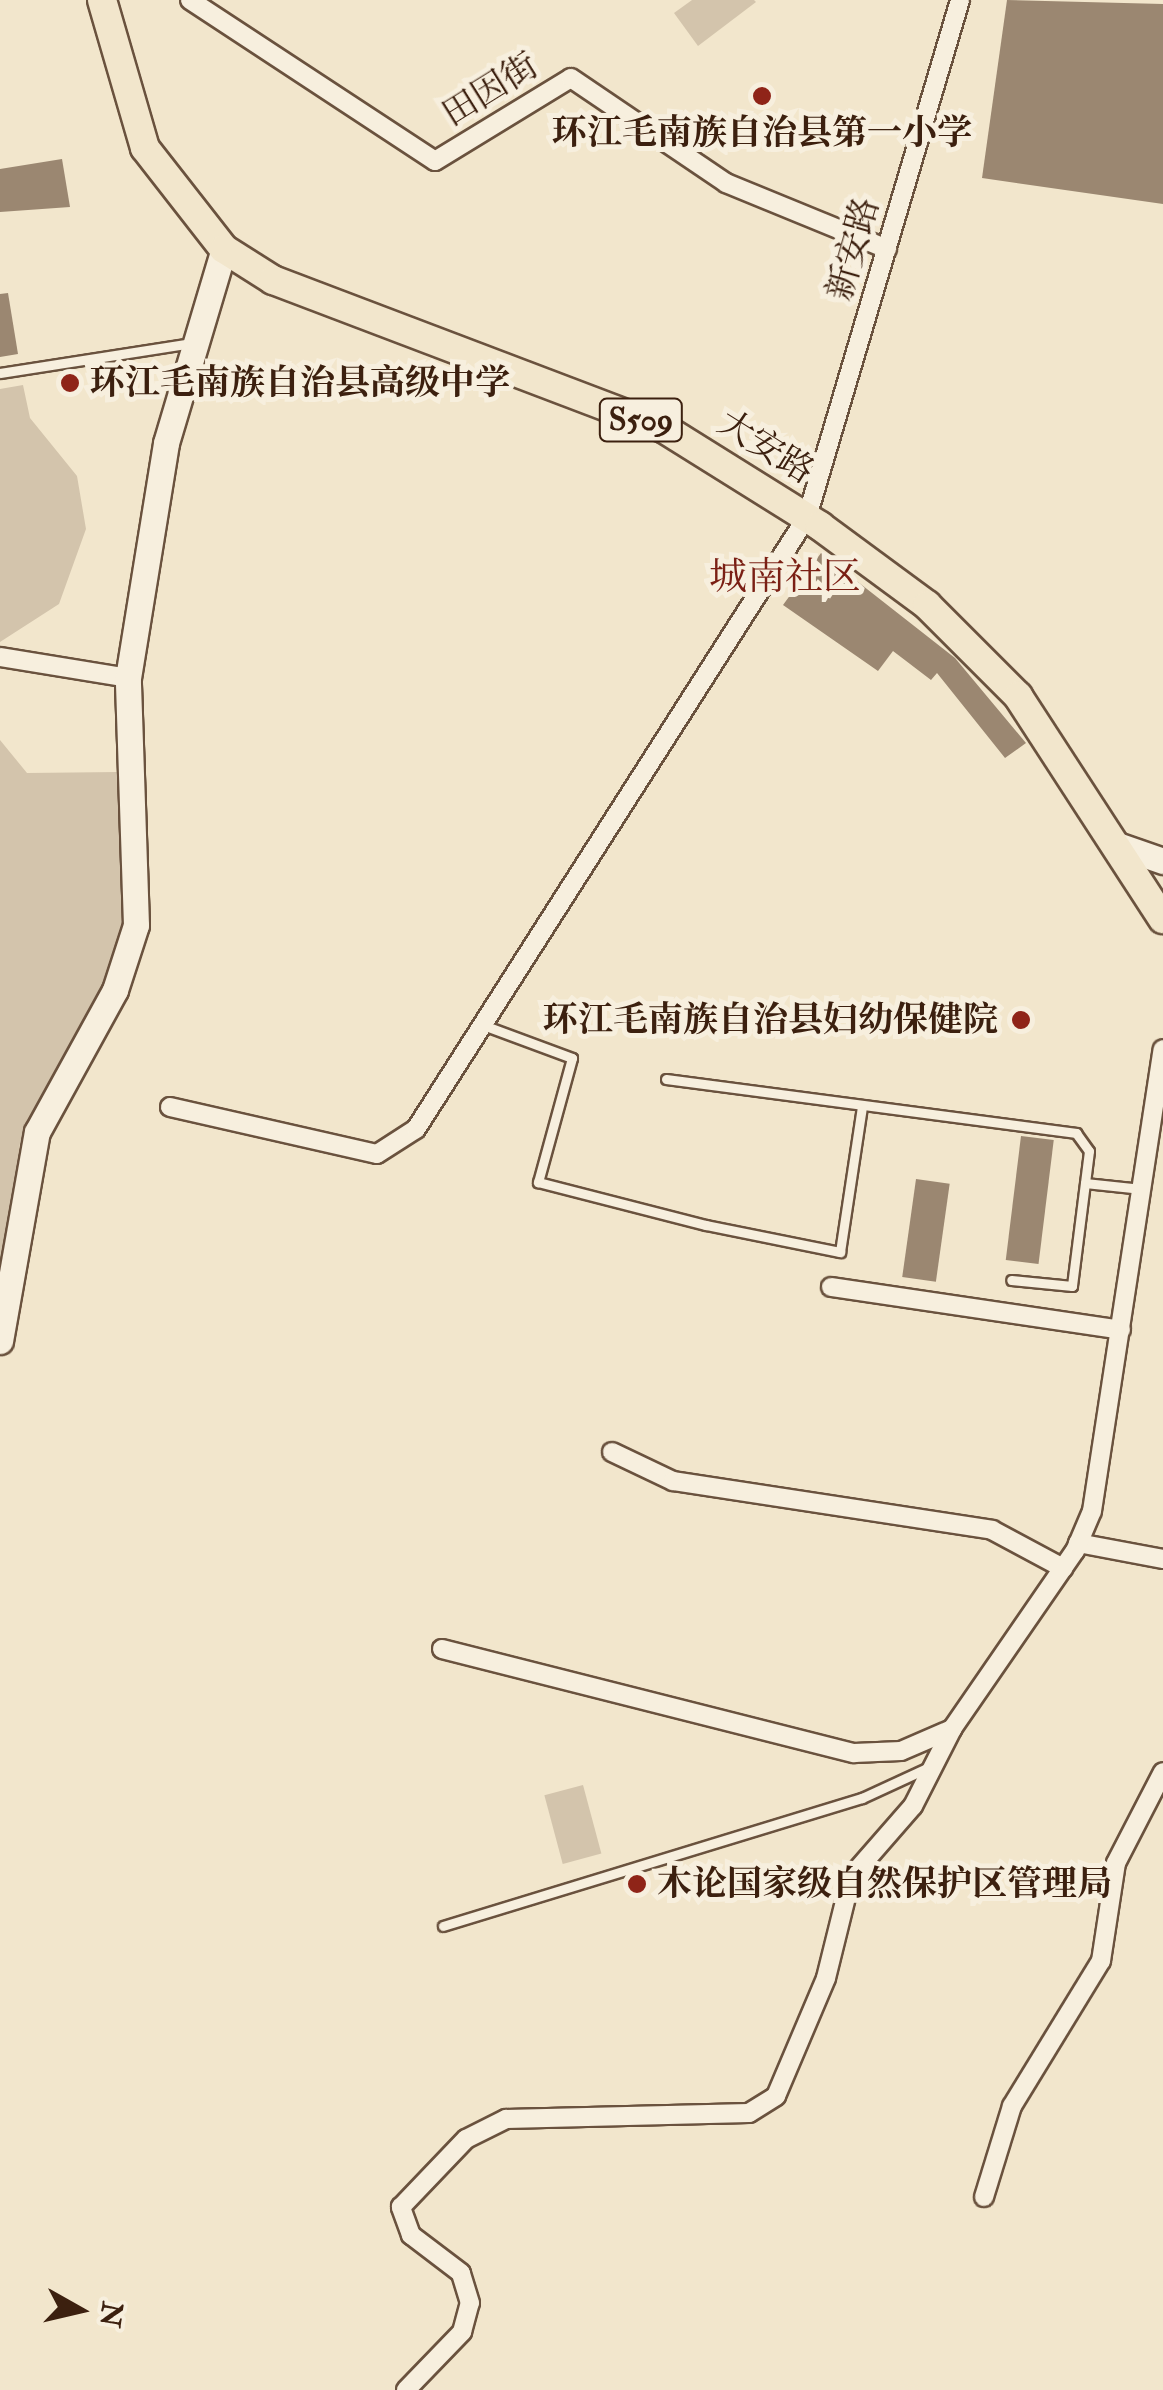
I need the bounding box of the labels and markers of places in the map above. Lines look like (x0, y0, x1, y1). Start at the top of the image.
marker: 环江毛南族自治县第一小学 (751, 85, 773, 107)
place label: 环江毛南族自治县第一小学 (552, 112, 972, 154)
place label: 环江毛南族自治县高级中学 (90, 362, 510, 404)
marker: 环江毛南族自治县高级中学 (59, 372, 81, 394)
place label: 环江毛南族自治县妇幼保健院 (543, 999, 998, 1041)
marker: 环江毛南族自治县妇幼保健院 (1008, 1007, 1034, 1033)
place label: 木论国家级自然保护区管理局 (657, 1863, 1112, 1905)
marker: 木论国家级自然保护区管理局 (626, 1873, 648, 1895)

